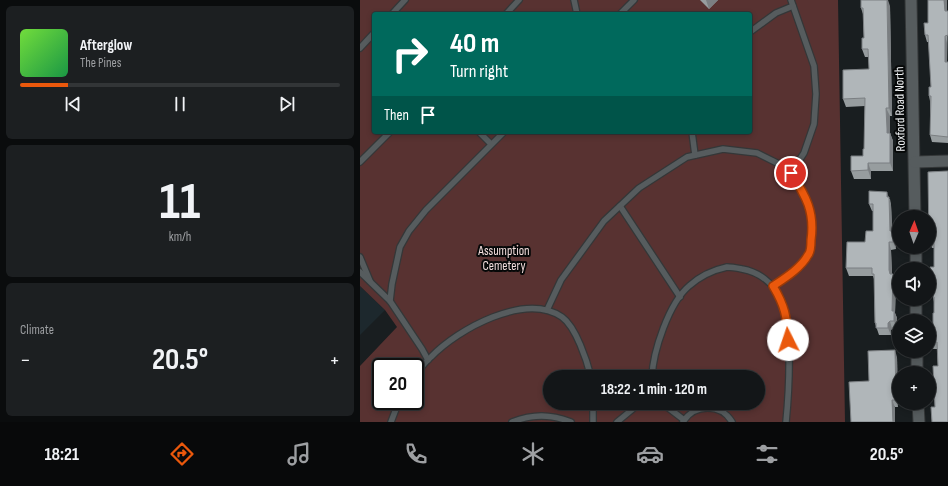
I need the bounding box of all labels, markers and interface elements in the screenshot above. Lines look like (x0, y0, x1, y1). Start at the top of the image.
text: 40 m (450, 27, 499, 60)
icon: right (384, 28, 436, 80)
text: Afterglow (80, 36, 132, 55)
text: The Pines (80, 55, 121, 71)
text: Turn right (450, 61, 508, 82)
street label: Roxford Road North (891, 66, 909, 152)
icon: previous (62, 93, 84, 115)
icon: pause (169, 93, 191, 115)
icon: next (276, 93, 298, 115)
icon: arrive (417, 104, 439, 126)
text: Then (384, 106, 409, 125)
pin (774, 156, 808, 190)
icon: arrive (780, 162, 802, 184)
text: 11 (160, 171, 200, 234)
north arrow (892, 210, 936, 254)
map controls (892, 210, 936, 410)
text: km/h (169, 229, 191, 245)
park label: Assumption Cemetery (477, 243, 530, 274)
button: sound (892, 262, 936, 306)
button: layers (892, 314, 936, 358)
position arrow (767, 319, 809, 361)
text: Climate (20, 322, 54, 338)
text: 20.5° (152, 342, 208, 378)
text: − (20, 347, 31, 374)
text: + (329, 347, 340, 374)
speed limit sign: 20 (372, 358, 424, 410)
button: + (892, 366, 936, 410)
text: 18:22 · 1 min · 120 m (601, 380, 707, 399)
icon: directions (168, 440, 196, 468)
icon: music (285, 440, 313, 468)
icon: phone (402, 440, 430, 468)
icon: climate (519, 440, 547, 468)
icon: car (636, 440, 664, 468)
icon: filters (753, 440, 781, 468)
text: 18:21 (44, 444, 79, 465)
text: 20.5° (870, 444, 904, 465)

